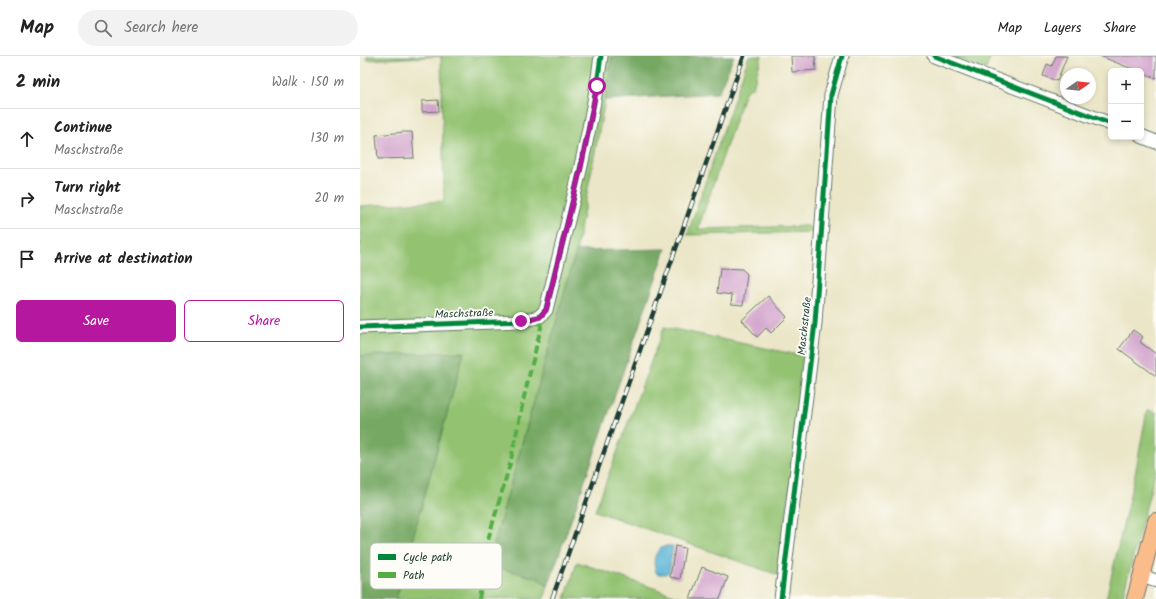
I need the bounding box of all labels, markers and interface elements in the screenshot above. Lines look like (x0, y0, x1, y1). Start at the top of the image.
search box (78, 10, 358, 46)
text: Map (20, 13, 54, 43)
text: Search here (124, 16, 198, 40)
icon: search (92, 17, 114, 39)
text: Map (998, 17, 1022, 39)
text: Layers (1044, 17, 1082, 39)
text: Share (1104, 17, 1136, 39)
north arrow (1060, 68, 1096, 104)
map controls (1108, 68, 1144, 140)
button: + (1108, 68, 1144, 104)
text: 2 min (16, 69, 60, 96)
text: Walk · 150 m (272, 72, 344, 93)
route start (588, 77, 606, 95)
button: − (1108, 104, 1144, 140)
text: Continue (54, 116, 112, 140)
icon: ahead (16, 128, 38, 150)
text: 130 m (310, 128, 344, 149)
text: Maschstraße (54, 140, 123, 161)
text: Turn right (54, 176, 121, 200)
icon: right (16, 188, 38, 210)
text: 20 m (314, 188, 344, 209)
text: Maschstraße (54, 200, 123, 221)
text: Arrive at destination (54, 247, 193, 271)
icon: arrive (16, 248, 38, 270)
street label: Maschstraße (793, 296, 817, 356)
button: Save (16, 300, 176, 342)
button: Share (184, 300, 344, 342)
street label: Maschstraße (435, 304, 494, 324)
route end (512, 312, 530, 330)
legend (370, 543, 502, 589)
text: Cycle path (403, 549, 452, 567)
text: Path (403, 567, 424, 585)

